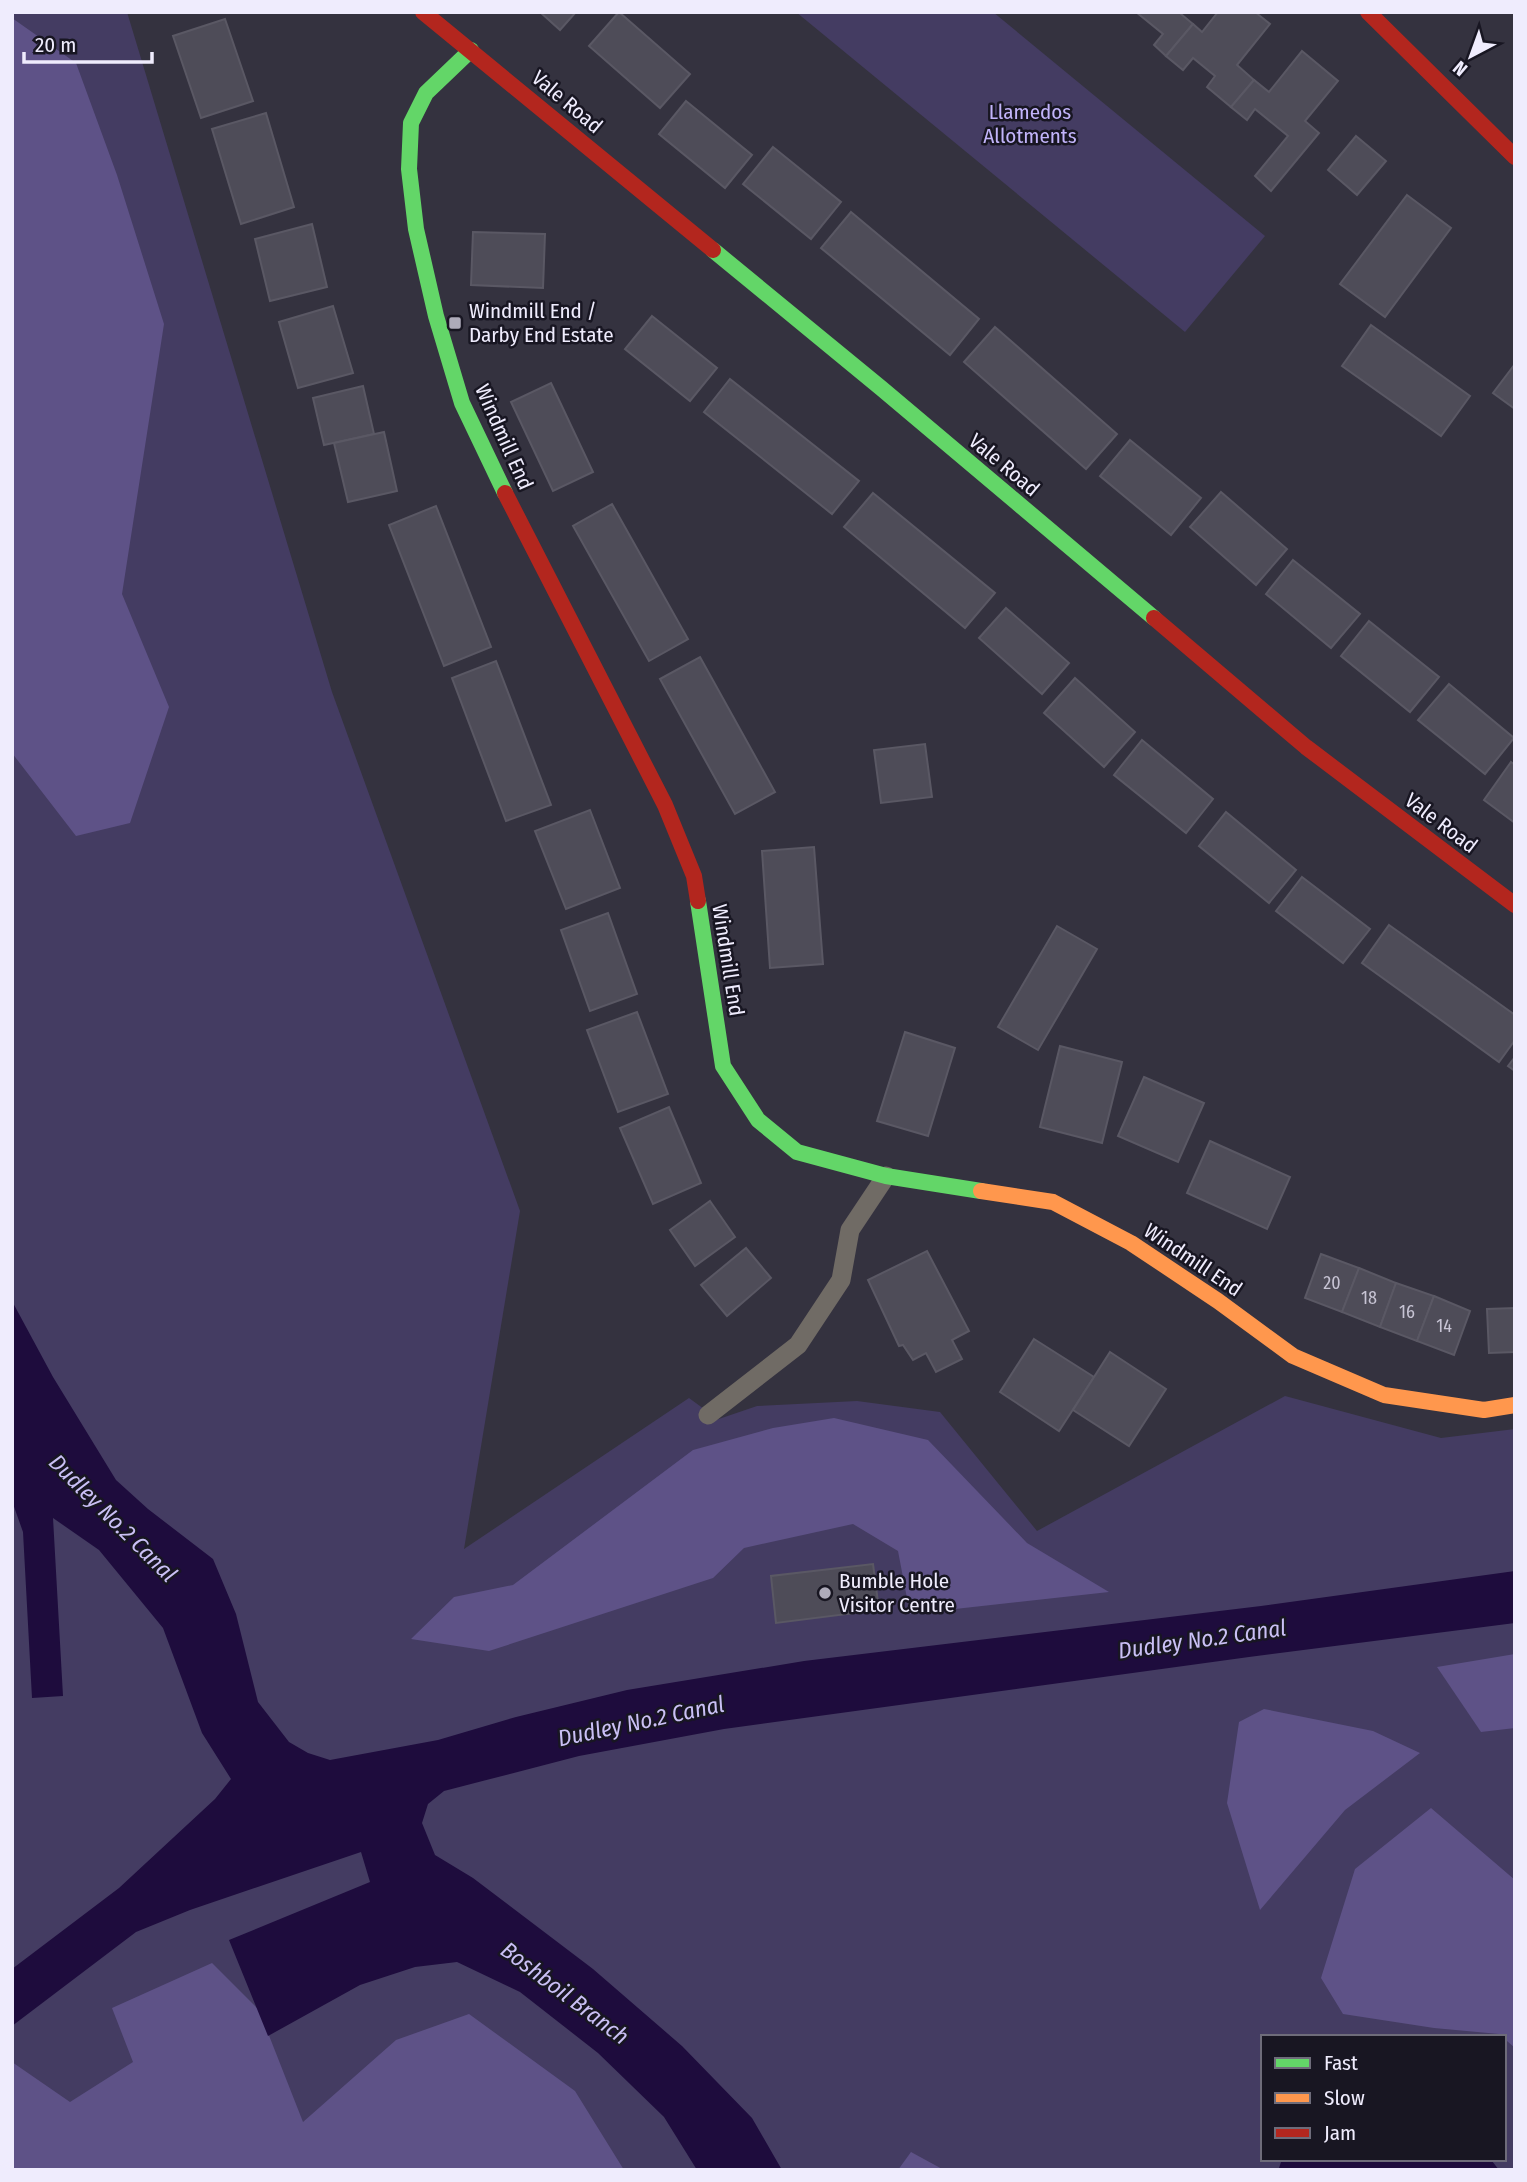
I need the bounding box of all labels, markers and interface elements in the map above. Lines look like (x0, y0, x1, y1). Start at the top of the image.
scale bar (24, 21, 152, 65)
north arrow (1436, 21, 1506, 91)
text: 20 m (35, 32, 76, 58)
text: N (1448, 56, 1472, 81)
street label: Vale Road (526, 65, 608, 139)
park label: Llamedos Allotments (983, 99, 1077, 149)
place label: Windmill End / Darby End Estate (469, 298, 614, 348)
marker: Windmill End / Darby End Estate (447, 315, 463, 331)
street label: Windmill End (469, 380, 539, 494)
street label: Vale Road (963, 428, 1045, 502)
street label: Vale Road (1400, 787, 1482, 859)
street label: Windmill End (706, 902, 750, 1018)
street label: Windmill End (1139, 1218, 1247, 1302)
house number: 20 (1323, 1272, 1341, 1294)
house number: 18 (1361, 1287, 1377, 1309)
house number: 16 (1399, 1301, 1415, 1323)
house number: 14 (1436, 1315, 1452, 1337)
water label: Dudley No.2 Canal (43, 1448, 183, 1588)
place label: Bumble Hole Visitor Centre (839, 1568, 955, 1618)
marker: Bumble Hole Visitor Centre (817, 1585, 833, 1601)
water label: Dudley No.2 Canal (1116, 1613, 1288, 1665)
water label: Dudley No.2 Canal (555, 1690, 727, 1752)
water label: Boshboil Branch (495, 1936, 635, 2050)
legend (1261, 2035, 1506, 2161)
text: Fast (1324, 2050, 1358, 2076)
text: Slow (1324, 2085, 1365, 2111)
text: Jam (1324, 2120, 1356, 2146)

